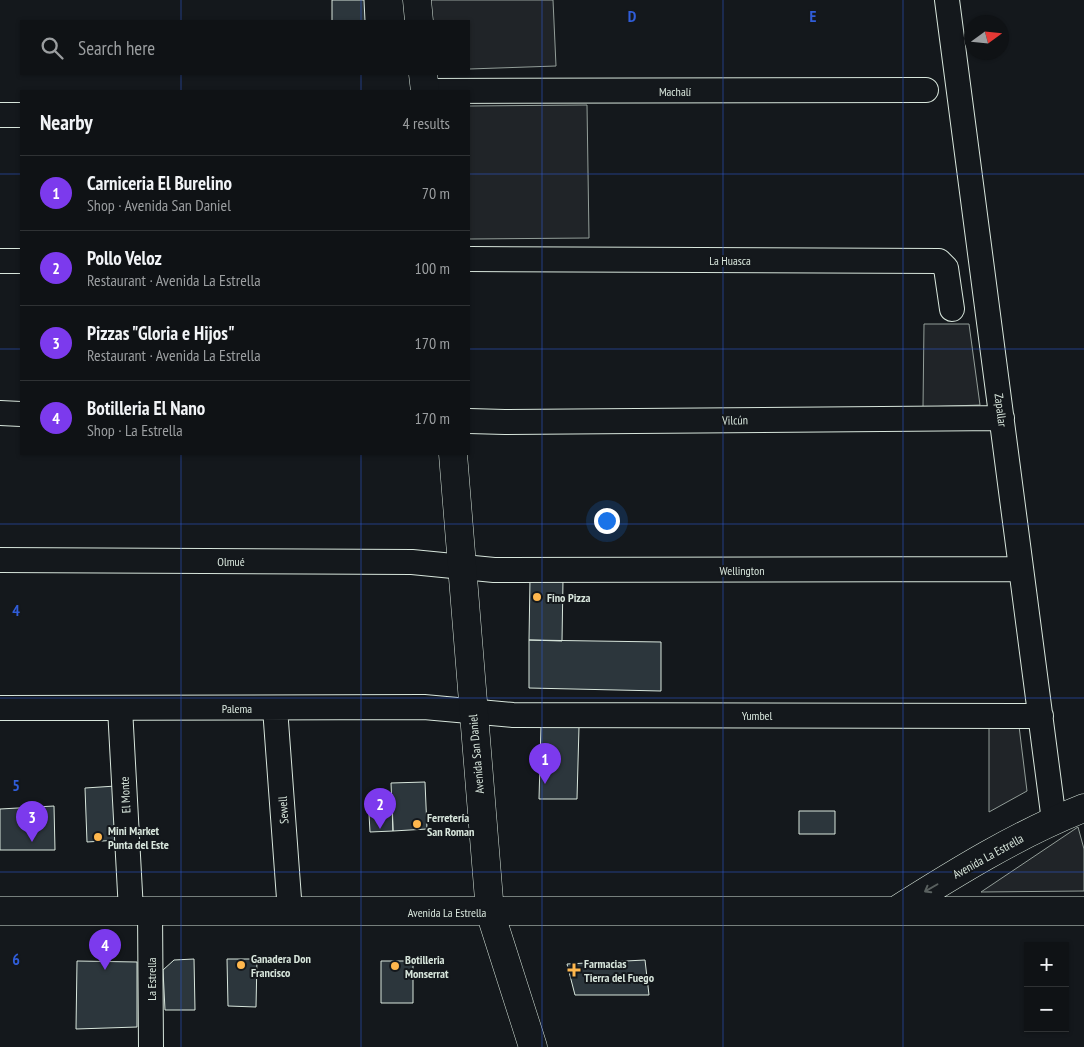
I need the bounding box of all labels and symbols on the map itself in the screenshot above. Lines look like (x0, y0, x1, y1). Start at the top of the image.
text: D (628, 6, 637, 26)
text: E (810, 6, 817, 26)
north arrow (964, 15, 1009, 60)
street label: Machalí (659, 84, 691, 99)
street label: La Huasca (709, 253, 751, 268)
street label: Zapallar (992, 392, 1011, 428)
street label: Vilcún (721, 412, 748, 428)
your location (594, 508, 620, 534)
street label: Olmué (217, 554, 245, 569)
street label: Wellington (720, 563, 764, 578)
place label: Fino Pizza (547, 590, 590, 605)
marker: Fino Pizza (531, 591, 543, 603)
text: 4 (12, 600, 20, 620)
street label: Palema (222, 701, 252, 716)
street label: Yumbel (742, 708, 773, 723)
street label: Avenida San Daniel (465, 713, 487, 794)
pin: 1 (529, 743, 561, 784)
text: 5 (12, 775, 20, 795)
street label: El Monte (117, 776, 133, 814)
pin: 2 (364, 788, 396, 829)
street label: Sewell (275, 796, 291, 824)
pin: 3 (16, 801, 48, 842)
place label: Ferretería San Roman (427, 810, 474, 839)
marker: Ferretería San Roman (411, 818, 423, 830)
place label: Mini Market Punta del Este (108, 823, 169, 852)
street label: Avenida La Estrella (950, 830, 1026, 882)
marker: Mini Market Punta del Este (92, 831, 104, 843)
one-way arrow (924, 883, 939, 893)
street label: Avenida La Estrella (408, 905, 487, 920)
pin: 4 (89, 929, 121, 970)
text: 6 (12, 949, 20, 969)
place label: Ganadera Don Francisco (251, 951, 311, 980)
place label: Botilleria Monserrat (405, 952, 449, 981)
place label: Farmacias Tierra del Fuego (584, 956, 655, 985)
street label: La Estrella (144, 957, 159, 1001)
marker: Ganadera Don Francisco (235, 959, 247, 971)
marker: Botilleria Monserrat (389, 960, 401, 972)
marker: Farmacias Tierra del Fuego (568, 964, 580, 976)

